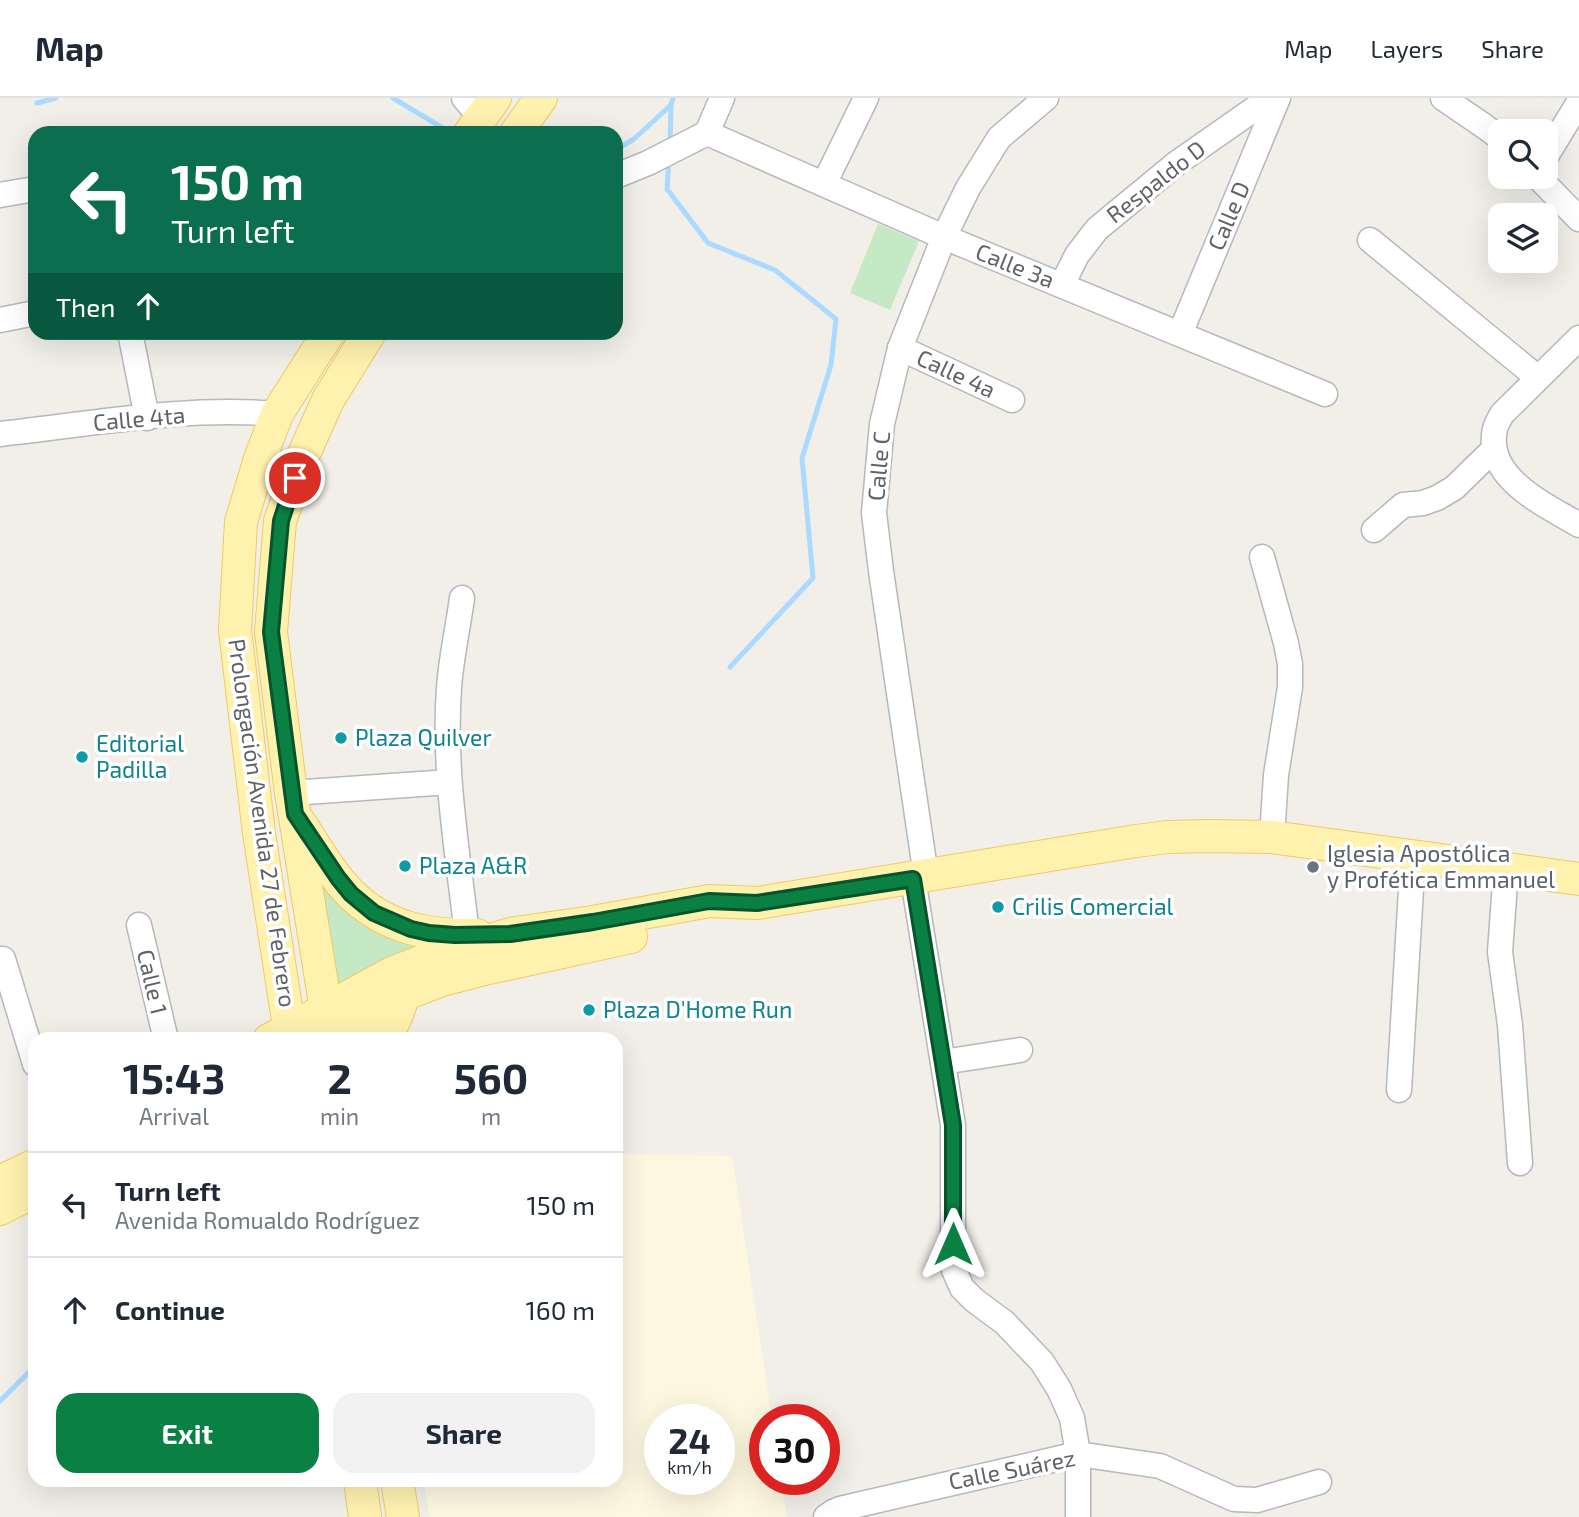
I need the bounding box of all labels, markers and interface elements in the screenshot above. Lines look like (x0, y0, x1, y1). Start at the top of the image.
text: Map (35, 28, 104, 68)
text: Map (1284, 34, 1332, 63)
text: Layers (1370, 34, 1443, 63)
text: Share (1481, 34, 1544, 63)
map controls (1488, 119, 1558, 273)
button: search (1488, 119, 1558, 189)
street label: Respaldo D (1100, 134, 1210, 228)
text: 150 m (171, 151, 304, 210)
icon: left (56, 154, 147, 245)
street label: Calle D (1201, 177, 1255, 254)
button: layers (1488, 203, 1558, 273)
text: Turn left (171, 211, 295, 249)
street label: Calle 3a (972, 237, 1059, 293)
icon: ahead (129, 287, 167, 325)
text: Then (56, 291, 115, 322)
street label: Calle 4a (913, 343, 1000, 403)
street label: Calle 4ta (92, 400, 186, 436)
street label: Calle C (861, 430, 895, 502)
pin (265, 448, 325, 508)
icon: arrive (276, 459, 314, 497)
street label: Prolongación Avenida 27 de Febrero (223, 637, 303, 1009)
place label: Plaza Quilver (355, 723, 492, 751)
place label: Editorial Padilla (96, 729, 184, 783)
marker: Plaza Quilver (333, 730, 349, 746)
marker: Editorial Padilla (74, 749, 90, 765)
place label: Iglesia Apostólica y Profética Emmanuel (1327, 839, 1555, 893)
place label: Plaza A&R (419, 851, 527, 879)
marker: Plaza A&R (397, 858, 413, 874)
marker: Iglesia Apostólica y Profética Emmanuel (1305, 859, 1321, 875)
place label: Crilis Comercial (1012, 892, 1174, 920)
marker: Crilis Comercial (990, 899, 1006, 915)
street label: Calle 1 (132, 946, 174, 1017)
place label: Plaza D'Home Run (603, 995, 792, 1023)
marker: Plaza D'Home Run (581, 1002, 597, 1018)
text: 15:43 (123, 1052, 225, 1102)
text: 2 (327, 1052, 352, 1102)
text: 560 (454, 1052, 528, 1102)
text: Arrival (139, 1102, 209, 1130)
text: min (320, 1102, 359, 1130)
text: m (481, 1102, 501, 1130)
text: Turn left (115, 1175, 221, 1206)
icon: left (56, 1186, 94, 1224)
text: 150 m (526, 1189, 595, 1220)
text: Avenida Romualdo Rodríguez (115, 1206, 420, 1234)
position arrow (916, 1207, 990, 1281)
icon: ahead (56, 1291, 94, 1329)
text: Continue (115, 1294, 225, 1325)
text: 160 m (526, 1294, 595, 1325)
button: Exit (56, 1393, 319, 1473)
button: Share (333, 1393, 595, 1473)
speed limit sign: 30 (749, 1404, 840, 1495)
text: 24 (668, 1419, 711, 1461)
street label: Calle Suárez (946, 1443, 1078, 1495)
text: km/h (667, 1456, 712, 1478)

